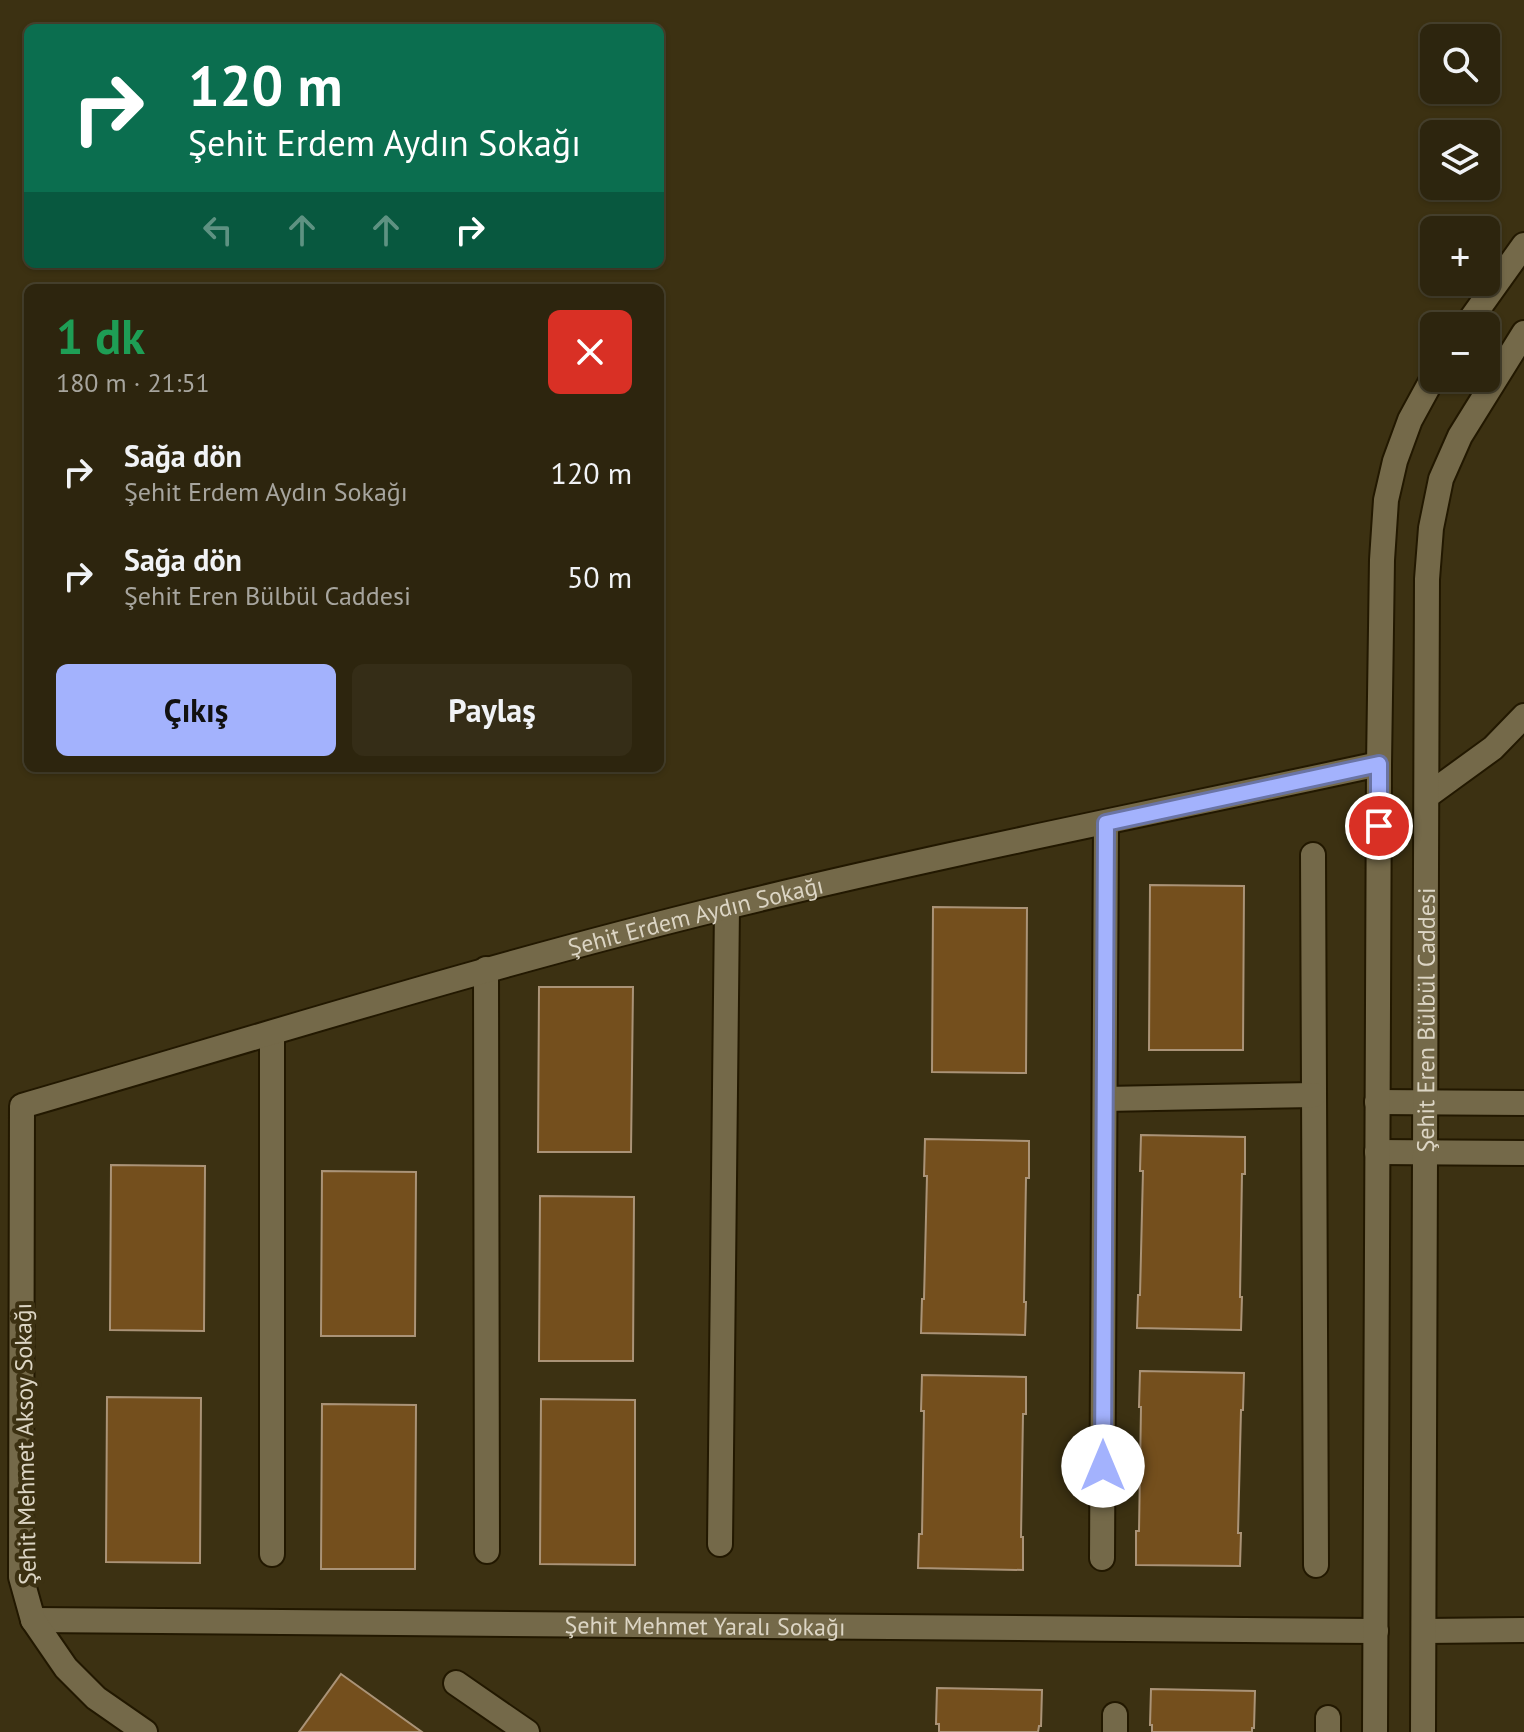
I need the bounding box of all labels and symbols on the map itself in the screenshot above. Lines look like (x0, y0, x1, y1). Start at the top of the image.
pin (1345, 792, 1413, 860)
street label: Şehit Erdem Aydın Sokağı (564, 869, 826, 963)
street label: Şehit Eren Bülbül Caddesi (1410, 887, 1441, 1153)
street label: Şehit Mehmet Aksoy Sokağı (7, 1303, 43, 1585)
position arrow (1061, 1424, 1145, 1508)
street label: Şehit Mehmet Yaralı Sokağı (564, 1609, 846, 1642)

